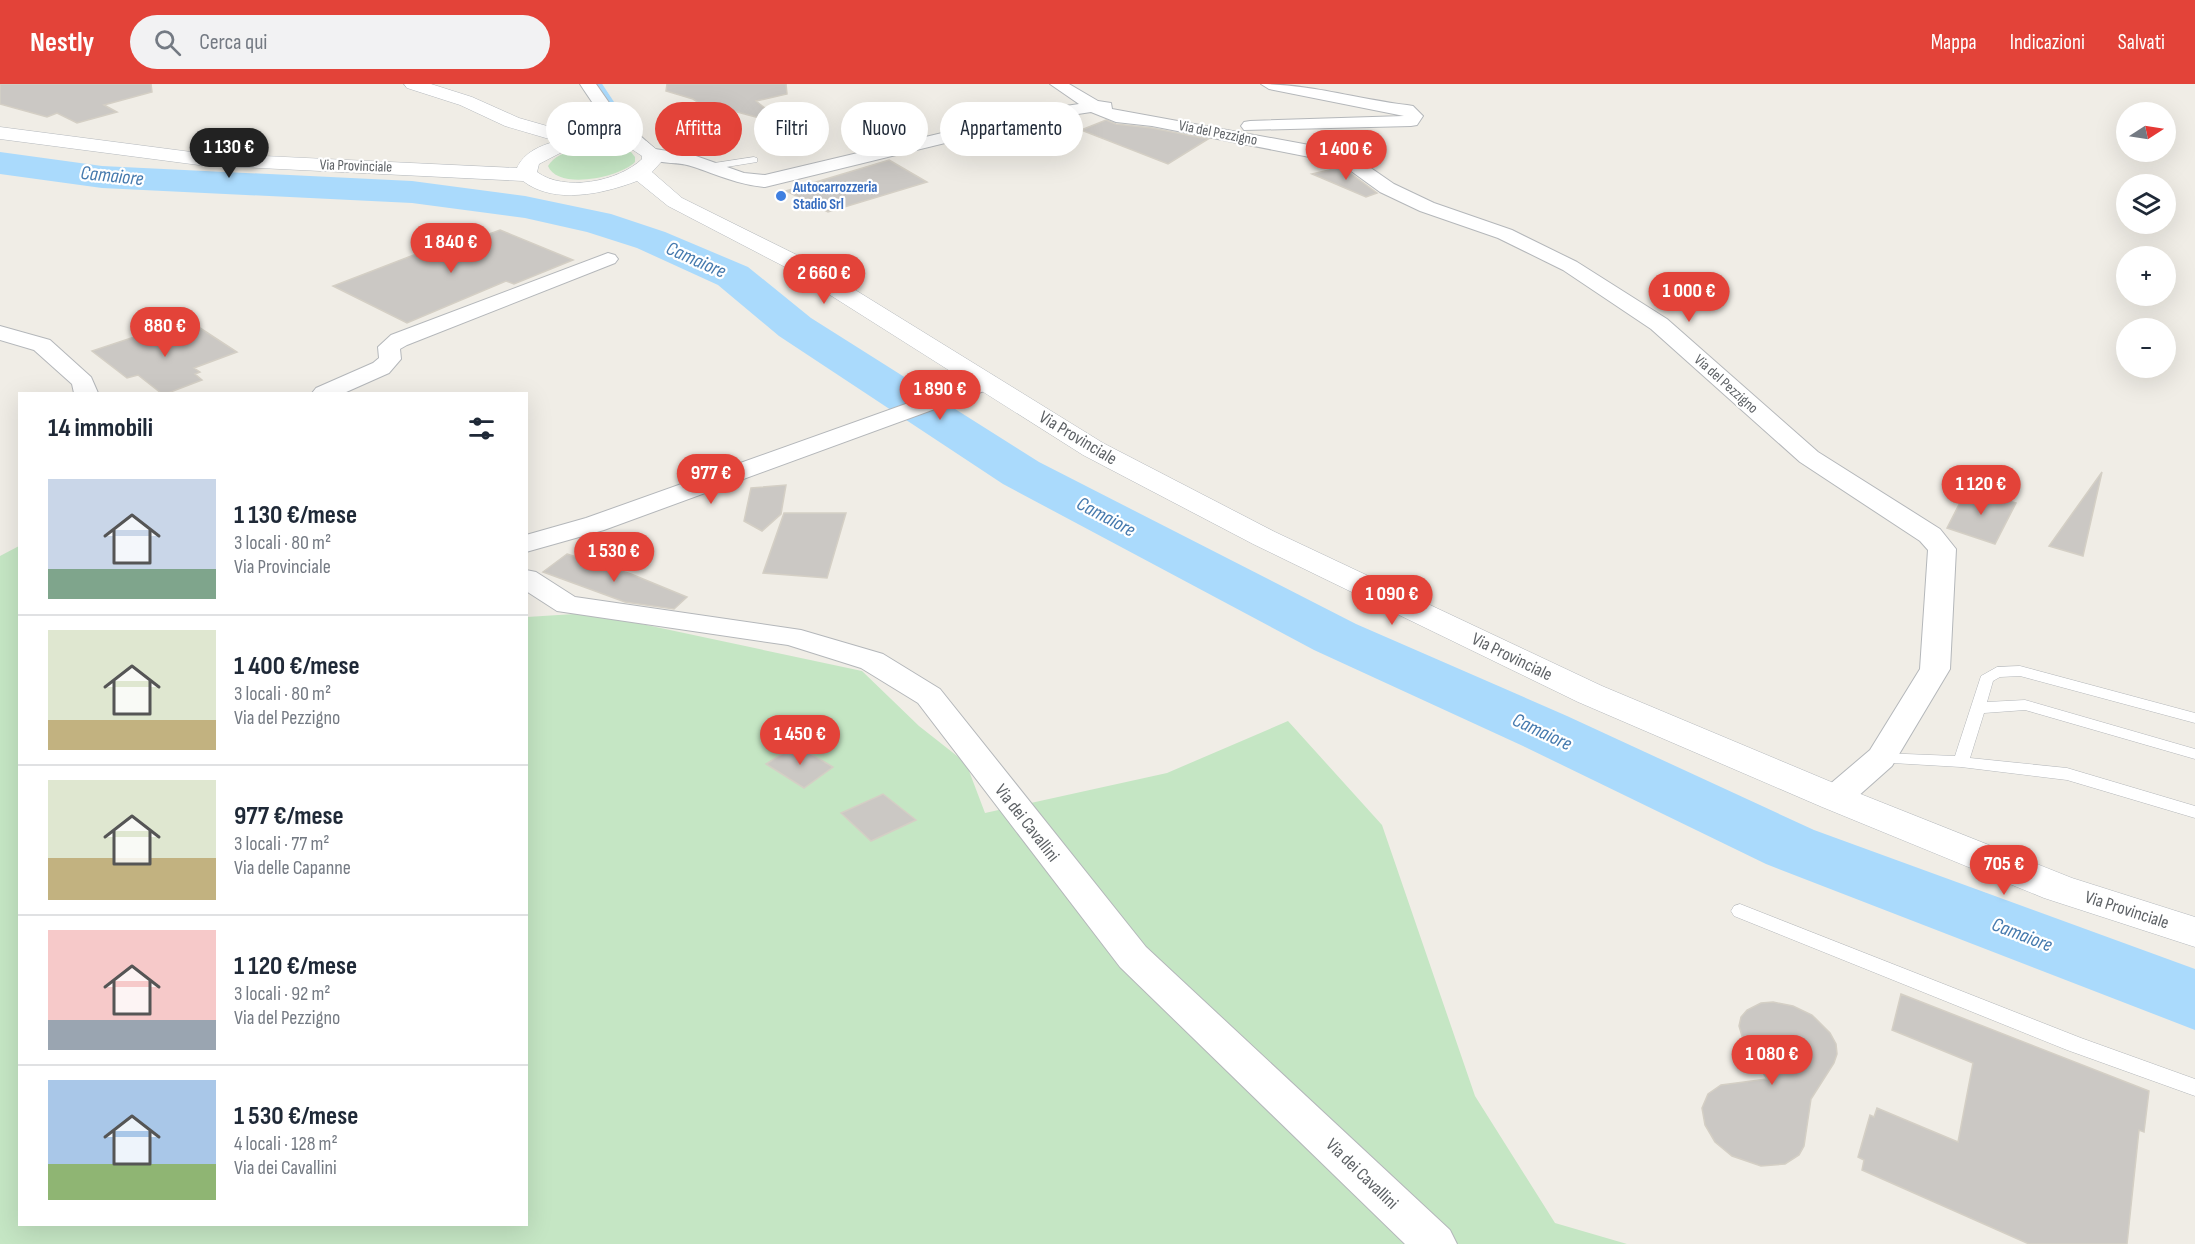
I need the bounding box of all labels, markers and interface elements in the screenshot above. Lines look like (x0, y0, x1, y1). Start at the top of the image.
search box (130, 15, 550, 69)
text: Nestly (30, 26, 94, 59)
icon: search (151, 26, 184, 59)
text: Cerca qui (199, 29, 267, 56)
text: Mappa (1931, 30, 1977, 55)
text: Indicazioni (2010, 30, 2085, 55)
text: Salvati (2118, 30, 2165, 55)
chip: Compra (546, 102, 643, 156)
chip: Affitta (655, 102, 742, 156)
chip: Filtri (754, 102, 829, 156)
chip: Nuovo (841, 102, 928, 156)
chip: Appartamento (940, 102, 1083, 156)
north arrow (2116, 102, 2176, 162)
map controls (2116, 102, 2176, 378)
street label: Via del Pezzigno (1177, 116, 1259, 150)
pin: 1 130 € (174, 128, 284, 179)
pin: 1 400 € (1291, 130, 1401, 181)
text: 1 130 € (204, 135, 254, 159)
text: 1 400 € (1320, 137, 1372, 161)
street label: Via Provinciale (319, 155, 393, 177)
water label: Camaiore (79, 161, 145, 191)
button: layers (2116, 174, 2176, 234)
place label: Autocarrozzeria Stadio Srl (792, 178, 877, 214)
marker: Autocarrozzeria Stadio Srl (774, 189, 788, 203)
pin: 1 840 € (396, 223, 506, 274)
text: 1 840 € (425, 230, 477, 254)
water label: Camaiore (662, 236, 730, 284)
button: + (2116, 246, 2176, 306)
pin: 2 660 € (769, 254, 879, 305)
text: 2 660 € (797, 261, 851, 285)
pin: 1 000 € (1634, 272, 1744, 323)
text: 1 000 € (1663, 279, 1715, 303)
pin: 880 € (123, 307, 207, 358)
text: 880 € (144, 314, 186, 338)
button: − (2116, 318, 2176, 378)
street label: Via del Pezzigno (1690, 350, 1762, 418)
pin: 1 890 € (885, 370, 995, 421)
text: 1 890 € (914, 377, 966, 401)
street label: Via Provinciale (1035, 407, 1121, 469)
icon: filters (465, 412, 498, 445)
text: 14 immobili (48, 413, 153, 444)
pin: 977 € (669, 454, 753, 505)
text: 977 € (691, 461, 731, 485)
pin: 1 120 € (1926, 465, 2036, 516)
text: 1 120 € (1956, 472, 2006, 496)
water label: Camaiore (1073, 492, 1140, 542)
text: 1 130 €/mese (234, 500, 357, 531)
icon: home (96, 503, 168, 575)
text: 3 locali · 80 m² (234, 531, 331, 555)
pin: 1 530 € (559, 532, 669, 583)
text: 1 530 € (588, 539, 640, 563)
text: Via Provinciale (234, 555, 331, 579)
pin: 1 090 € (1337, 575, 1447, 626)
text: 1 090 € (1366, 582, 1418, 606)
street label: Via Provinciale (1468, 628, 1556, 686)
text: 1 400 €/mese (234, 651, 360, 682)
icon: home (96, 654, 168, 726)
text: 3 locali · 80 m² (234, 682, 331, 706)
text: Via del Pezzigno (234, 706, 340, 730)
water label: Camaiore (1508, 708, 1576, 756)
pin: 1 450 € (745, 715, 855, 766)
text: 1 450 € (774, 722, 826, 746)
street label: Via dei Cavallini (990, 780, 1064, 866)
text: 977 €/mese (234, 801, 344, 832)
icon: home (96, 804, 168, 876)
text: 3 locali · 77 m² (234, 832, 330, 856)
pin: 705 € (1962, 845, 2046, 896)
text: 705 € (1984, 852, 2024, 876)
text: Via delle Capanne (234, 856, 351, 880)
street label: Via Provinciale (2082, 887, 2172, 933)
water label: Camaiore (1988, 913, 2056, 958)
text: 1 120 €/mese (234, 951, 357, 982)
icon: home (96, 954, 168, 1026)
text: 3 locali · 92 m² (234, 982, 331, 1006)
text: Via del Pezzigno (234, 1006, 340, 1030)
pin: 1 080 € (1717, 1035, 1827, 1086)
text: 1 080 € (1746, 1042, 1798, 1066)
text: 1 530 €/mese (234, 1101, 358, 1132)
icon: home (96, 1104, 168, 1176)
text: 4 locali · 128 m² (234, 1132, 338, 1156)
street label: Via dei Cavallini (1321, 1134, 1403, 1214)
text: Via dei Cavallini (234, 1156, 337, 1180)

